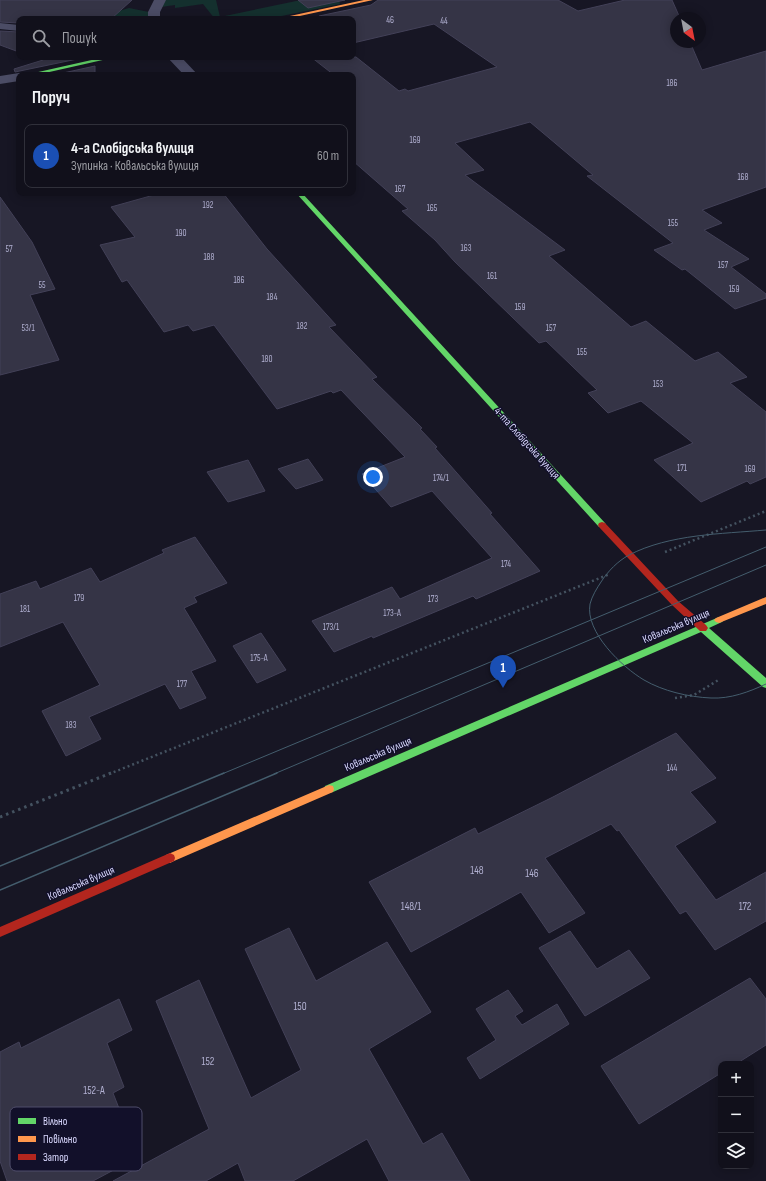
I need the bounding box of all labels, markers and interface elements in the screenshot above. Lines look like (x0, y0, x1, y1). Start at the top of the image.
north arrow (670, 12, 706, 48)
house number: 46 (386, 15, 394, 26)
search box (16, 16, 356, 60)
house number: 44 (440, 16, 448, 27)
icon: search (30, 27, 52, 49)
text: Пошук (62, 29, 97, 48)
house number: 186 (666, 78, 678, 89)
text: Поруч (32, 88, 70, 108)
house number: 169 (409, 135, 421, 146)
text: 4-а Слобідська вулиця (71, 139, 194, 158)
text: 1 (43, 148, 49, 164)
text: 60 m (317, 148, 339, 164)
text: Зупинка · Ковальська вулиця (71, 158, 199, 174)
house number: 168 (737, 172, 749, 183)
house number: 167 (395, 184, 406, 195)
house number: 192 (203, 200, 214, 211)
house number: 165 (427, 203, 438, 214)
house number: 155 (668, 218, 679, 229)
house number: 190 (175, 228, 187, 239)
house number: 163 (461, 243, 472, 254)
house number: 57 (5, 244, 13, 255)
house number: 188 (203, 252, 215, 263)
house number: 157 (718, 260, 729, 271)
house number: 161 (487, 271, 498, 282)
house number: 186 (233, 275, 245, 286)
house number: 55 (38, 280, 46, 291)
house number: 159 (729, 284, 739, 295)
house number: 184 (266, 292, 278, 303)
house number: 159 (515, 302, 525, 313)
house number: 182 (297, 321, 308, 332)
house number: 53/1 (21, 323, 35, 334)
house number: 157 (546, 323, 557, 334)
house number: 155 (577, 347, 588, 358)
house number: 180 (261, 354, 273, 365)
house number: 153 (653, 379, 663, 390)
street label: 4-та Слобідська вулиця (492, 405, 562, 481)
house number: 171 (677, 463, 688, 474)
house number: 169 (744, 464, 756, 475)
your location (363, 467, 383, 487)
house number: 174/1 (433, 473, 450, 484)
house number: 174 (501, 559, 511, 570)
house number: 179 (74, 593, 84, 604)
house number: 173 (428, 594, 438, 605)
house number: 181 (20, 604, 31, 615)
street label: Ковальська вулиця (641, 606, 711, 646)
house number: 173-А (383, 608, 401, 619)
house number: 173/1 (323, 622, 340, 633)
house number: 175-А (250, 653, 268, 664)
pin: 1 (490, 655, 516, 688)
house number: 177 (177, 679, 188, 690)
house number: 183 (66, 720, 77, 731)
street label: Ковальська вулиця (343, 734, 413, 774)
house number: 144 (667, 763, 678, 774)
street label: Ковальська вулиця (46, 863, 116, 903)
house number: 148 (470, 864, 484, 877)
house number: 146 (525, 867, 539, 880)
house number: 148/1 (401, 900, 421, 913)
house number: 172 (739, 900, 752, 913)
house number: 150 (293, 1000, 307, 1013)
house number: 152 (202, 1055, 215, 1068)
map controls (718, 1061, 754, 1169)
button: + (718, 1061, 754, 1097)
house number: 152-А (83, 1084, 105, 1097)
button: − (718, 1097, 754, 1133)
legend (10, 1107, 142, 1171)
text: Вільно (43, 1115, 68, 1128)
text: Повільно (43, 1133, 77, 1146)
button: layers (718, 1133, 754, 1169)
text: Затор (43, 1151, 68, 1164)

